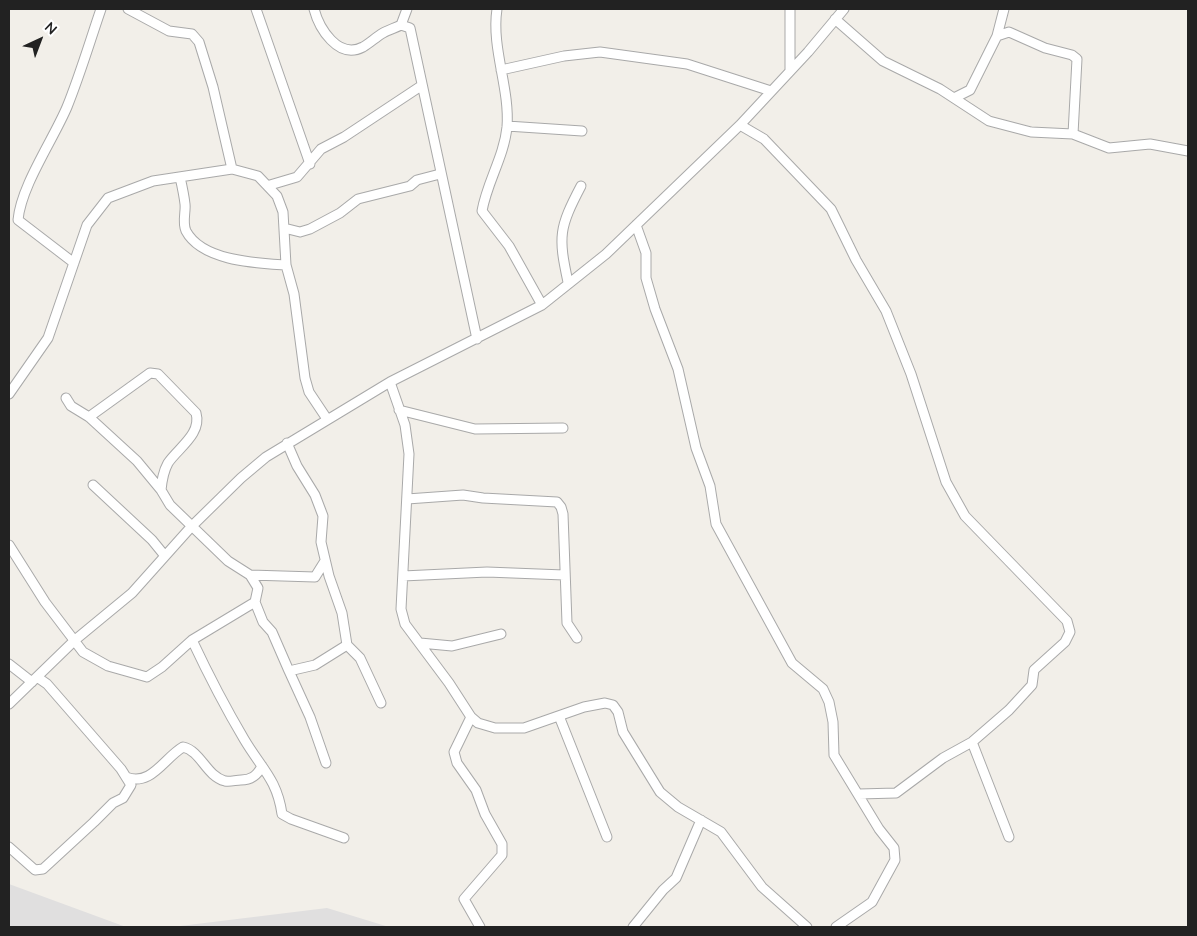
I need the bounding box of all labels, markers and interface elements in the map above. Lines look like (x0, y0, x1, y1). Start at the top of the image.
north arrow (15, 15, 65, 65)
text: N (40, 18, 61, 39)

